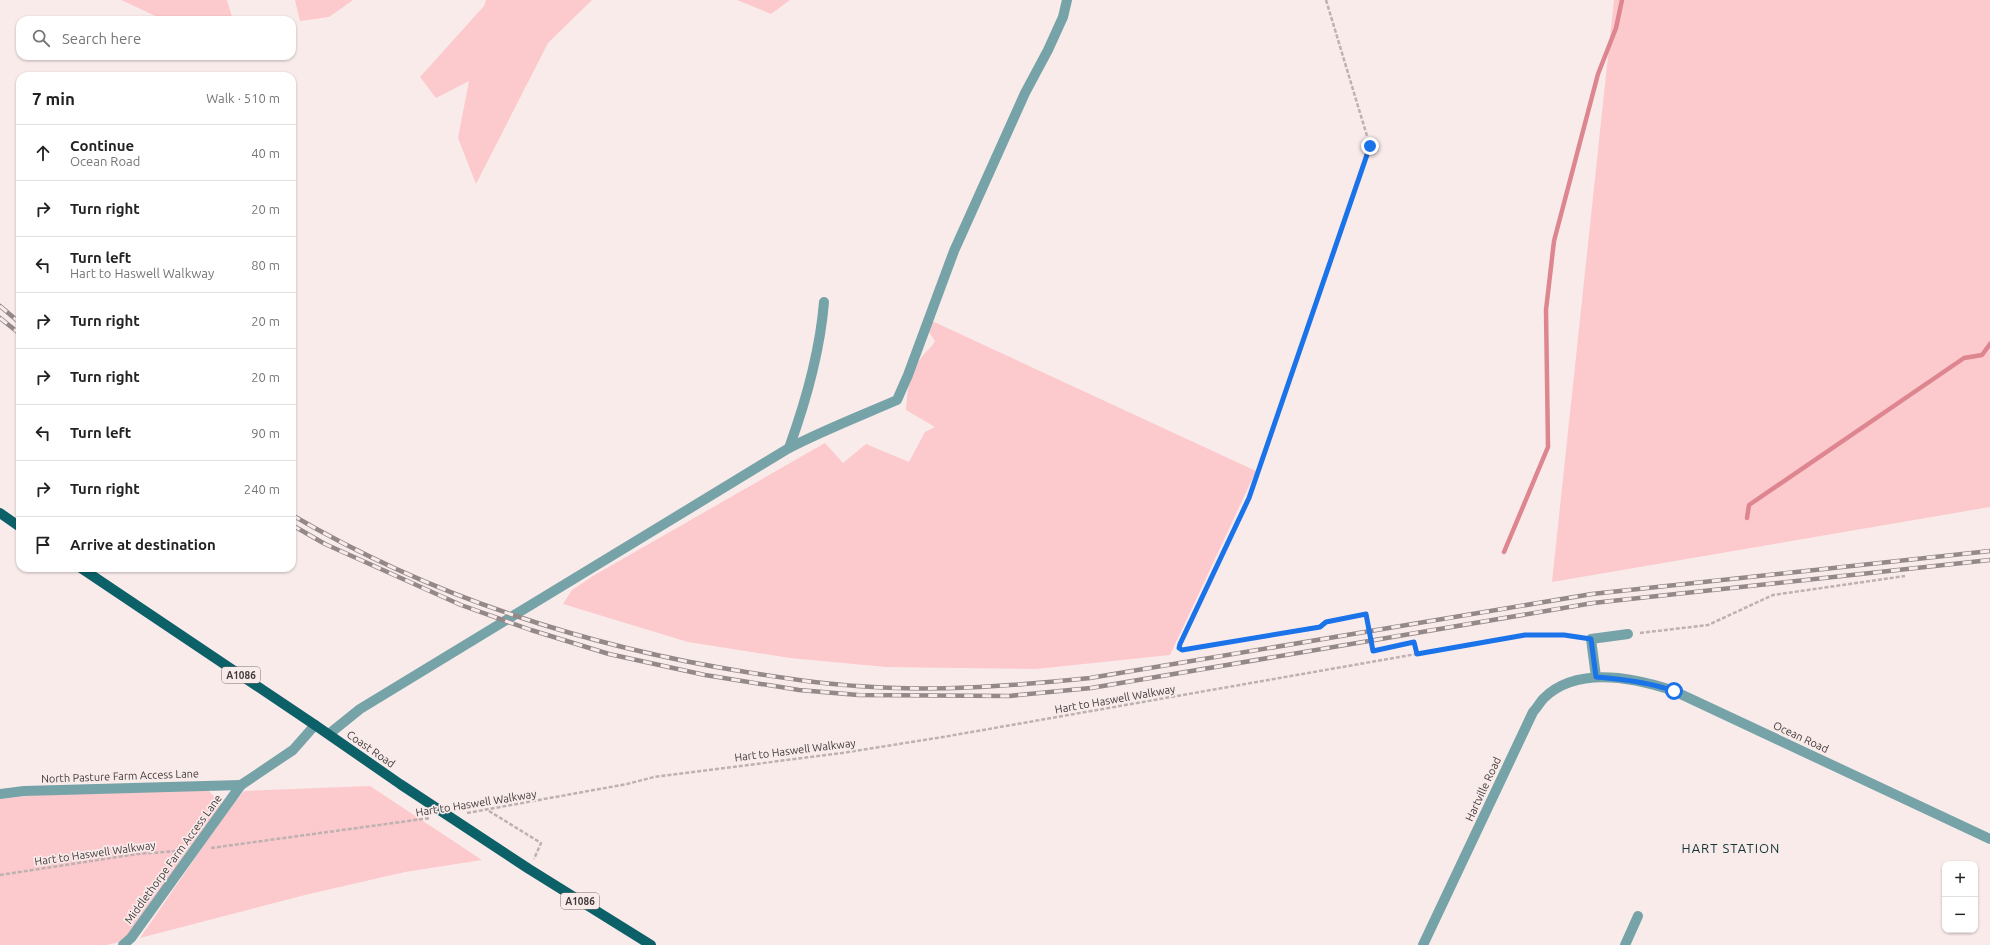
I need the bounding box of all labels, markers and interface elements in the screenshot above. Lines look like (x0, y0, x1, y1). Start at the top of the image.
search box (16, 16, 296, 60)
icon: search (30, 27, 52, 49)
text: Search here (62, 30, 141, 47)
text: 7 min (32, 89, 75, 108)
text: Walk · 510 m (206, 91, 280, 105)
text: Continue (70, 137, 134, 154)
route end (1361, 137, 1379, 155)
icon: ahead (32, 142, 54, 164)
text: 40 m (251, 146, 280, 160)
text: Ocean Road (70, 154, 140, 168)
icon: right (32, 198, 54, 220)
text: Turn right (70, 200, 140, 217)
text: 20 m (251, 202, 280, 216)
text: Turn left (70, 249, 131, 266)
icon: left (32, 254, 54, 276)
text: 80 m (251, 258, 280, 272)
text: Hart to Haswell Walkway (70, 266, 214, 280)
icon: right (32, 310, 54, 332)
text: Turn right (70, 312, 140, 329)
text: 20 m (251, 314, 280, 328)
icon: right (32, 366, 54, 388)
text: Turn right (70, 368, 140, 385)
text: 20 m (251, 370, 280, 384)
icon: left (32, 422, 54, 444)
text: Turn left (70, 424, 131, 441)
text: 90 m (251, 426, 280, 440)
icon: right (32, 478, 54, 500)
text: Turn right (70, 480, 140, 497)
text: 240 m (244, 482, 280, 496)
icon: arrive (32, 534, 54, 556)
text: Arrive at destination (70, 536, 216, 553)
road number: A1086 (222, 667, 260, 683)
street label: Hart to Haswell Walkway (1054, 682, 1177, 716)
route start (1665, 682, 1683, 700)
street label: Ocean Road (1772, 719, 1830, 755)
street label: Coast Road (345, 728, 397, 770)
street label: Hart to Haswell Walkway (734, 737, 857, 763)
street label: Hartville Road (1463, 755, 1503, 823)
street label: North Pasture Farm Access Lane (41, 767, 199, 785)
street label: Hart to Haswell Walkway (415, 787, 538, 818)
street label: Middlethorpe Farm Access Lane (122, 792, 224, 926)
street label: Hart to Haswell Walkway (34, 838, 157, 867)
district label: HART STATION (1682, 841, 1780, 855)
map controls (1942, 861, 1978, 933)
button: + (1942, 861, 1978, 897)
road number: A1086 (561, 893, 599, 909)
button: − (1942, 897, 1978, 933)

